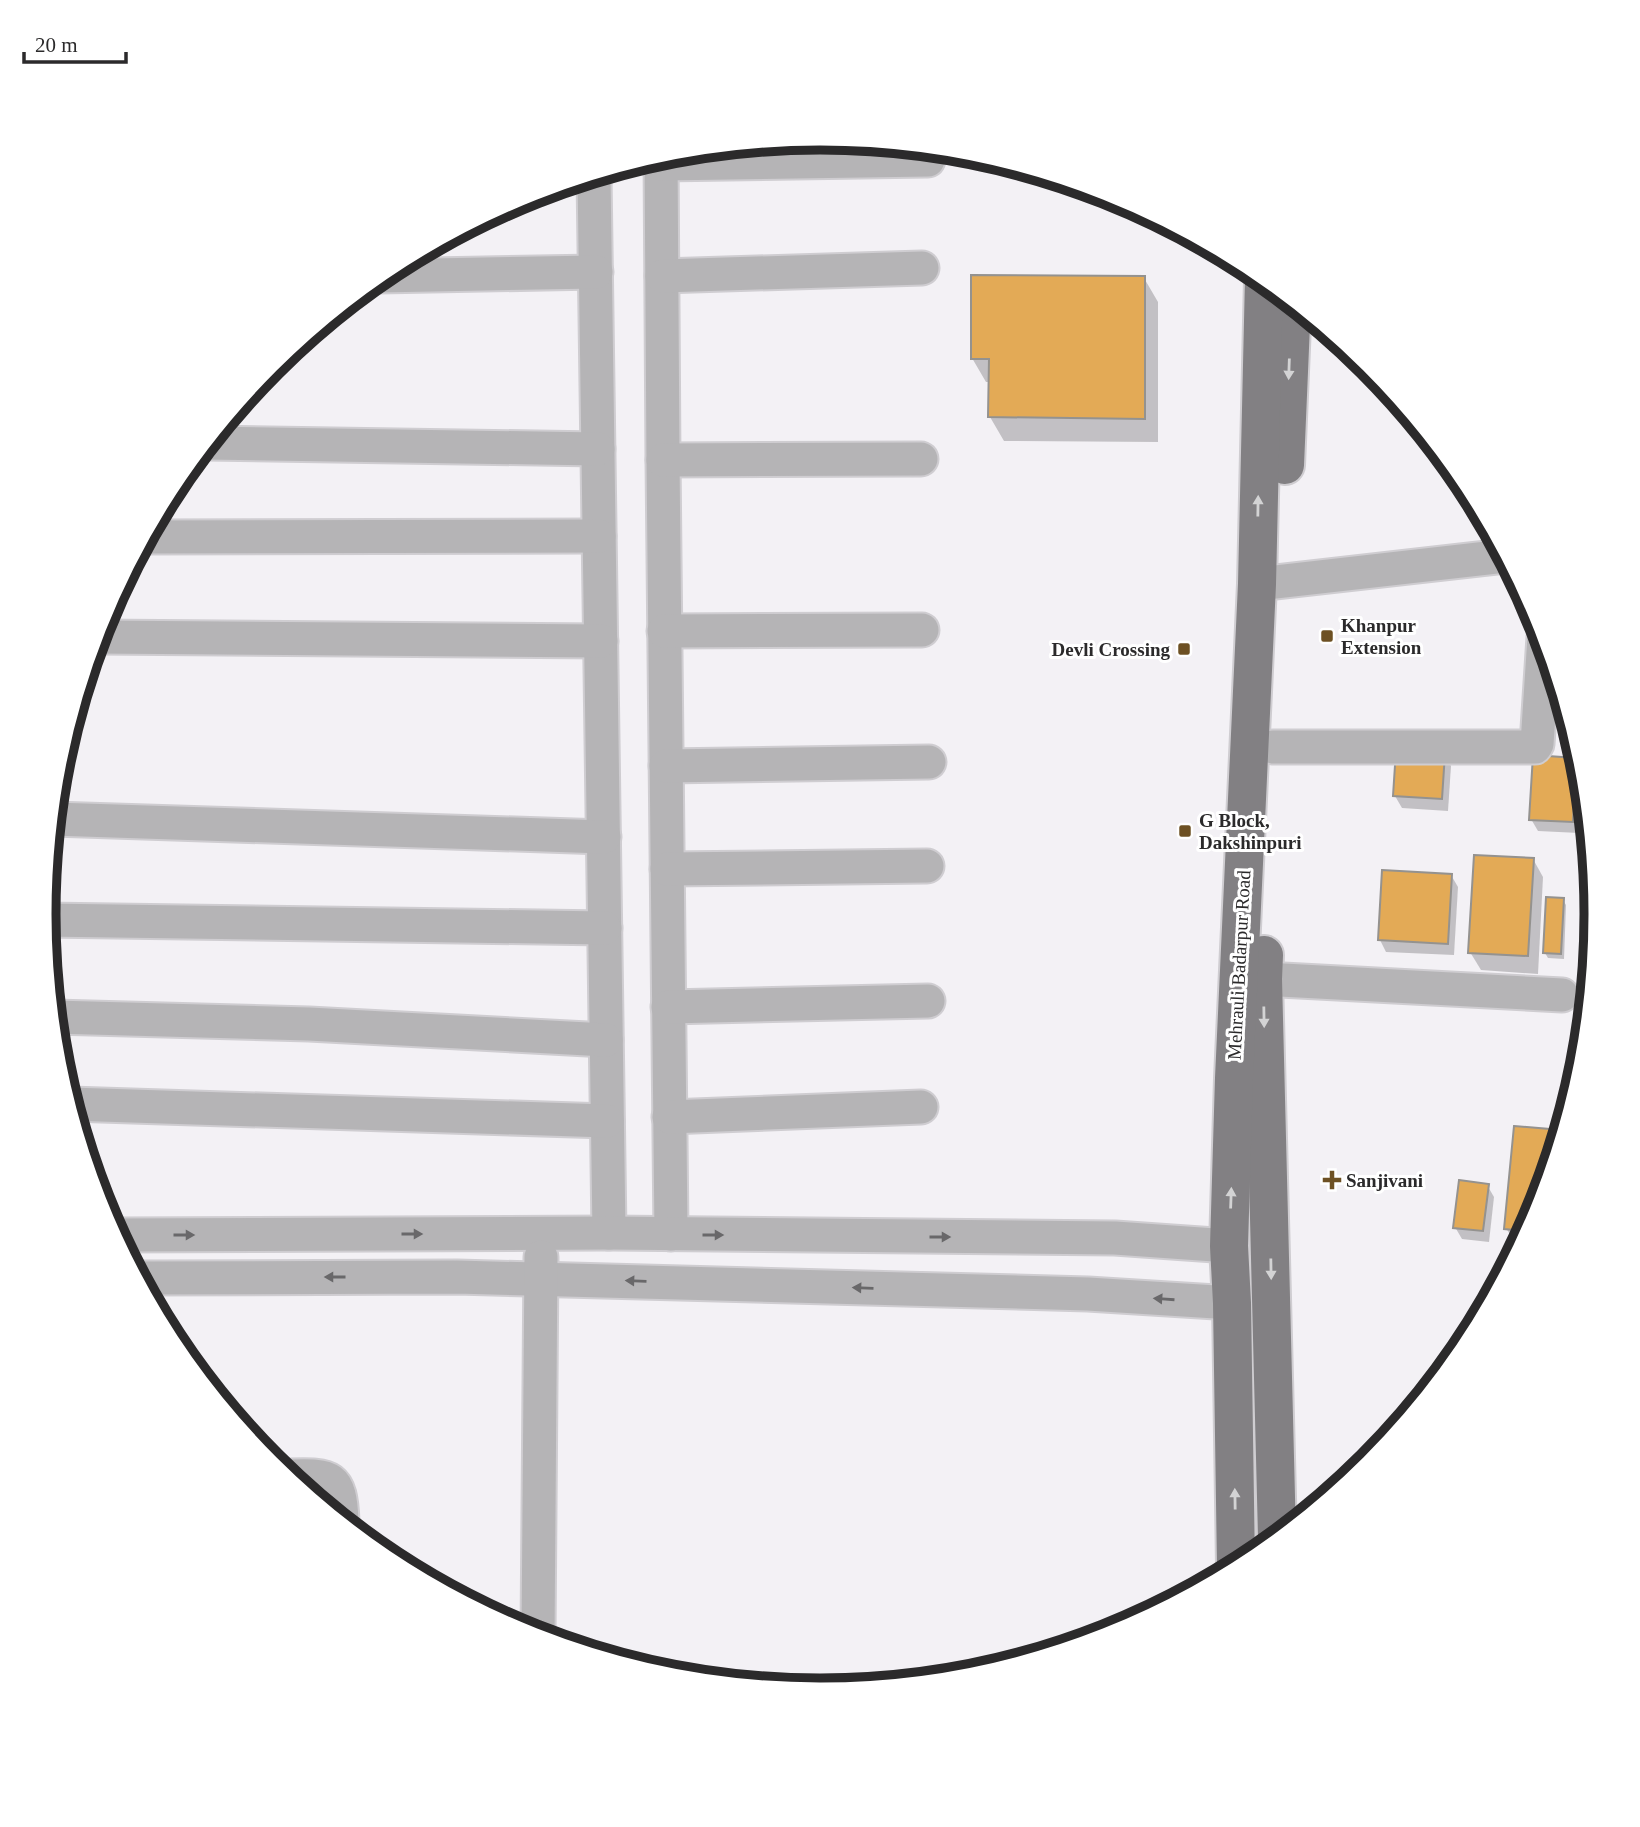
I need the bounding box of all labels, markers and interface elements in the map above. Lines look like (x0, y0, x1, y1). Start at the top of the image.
scale bar (24, 21, 126, 65)
text: 20 m (35, 33, 78, 57)
one-way arrow (1284, 359, 1295, 381)
one-way arrow (1253, 495, 1264, 517)
place label: Khanpur Extension (1341, 615, 1422, 658)
marker: Khanpur Extension (1319, 628, 1335, 644)
place label: Devli Crossing (1052, 639, 1170, 660)
marker: Devli Crossing (1176, 641, 1192, 657)
place label: G Block, Dakshinpuri (1199, 810, 1301, 853)
marker: G Block, Dakshinpuri (1177, 823, 1193, 839)
street label: Mehrauli Badarpur Road (1224, 869, 1254, 1060)
one-way arrow (1259, 1006, 1270, 1028)
place label: Sanjivani (1346, 1170, 1423, 1191)
marker: Sanjivani (1324, 1172, 1340, 1188)
one-way arrow (1225, 1187, 1236, 1209)
one-way arrow (401, 1228, 423, 1240)
one-way arrow (174, 1229, 196, 1241)
one-way arrow (702, 1229, 724, 1241)
one-way arrow (930, 1231, 952, 1242)
one-way arrow (1265, 1258, 1276, 1280)
one-way arrow (324, 1271, 346, 1283)
one-way arrow (624, 1276, 646, 1287)
one-way arrow (852, 1282, 874, 1293)
one-way arrow (1153, 1293, 1175, 1304)
one-way arrow (1229, 1488, 1240, 1510)

